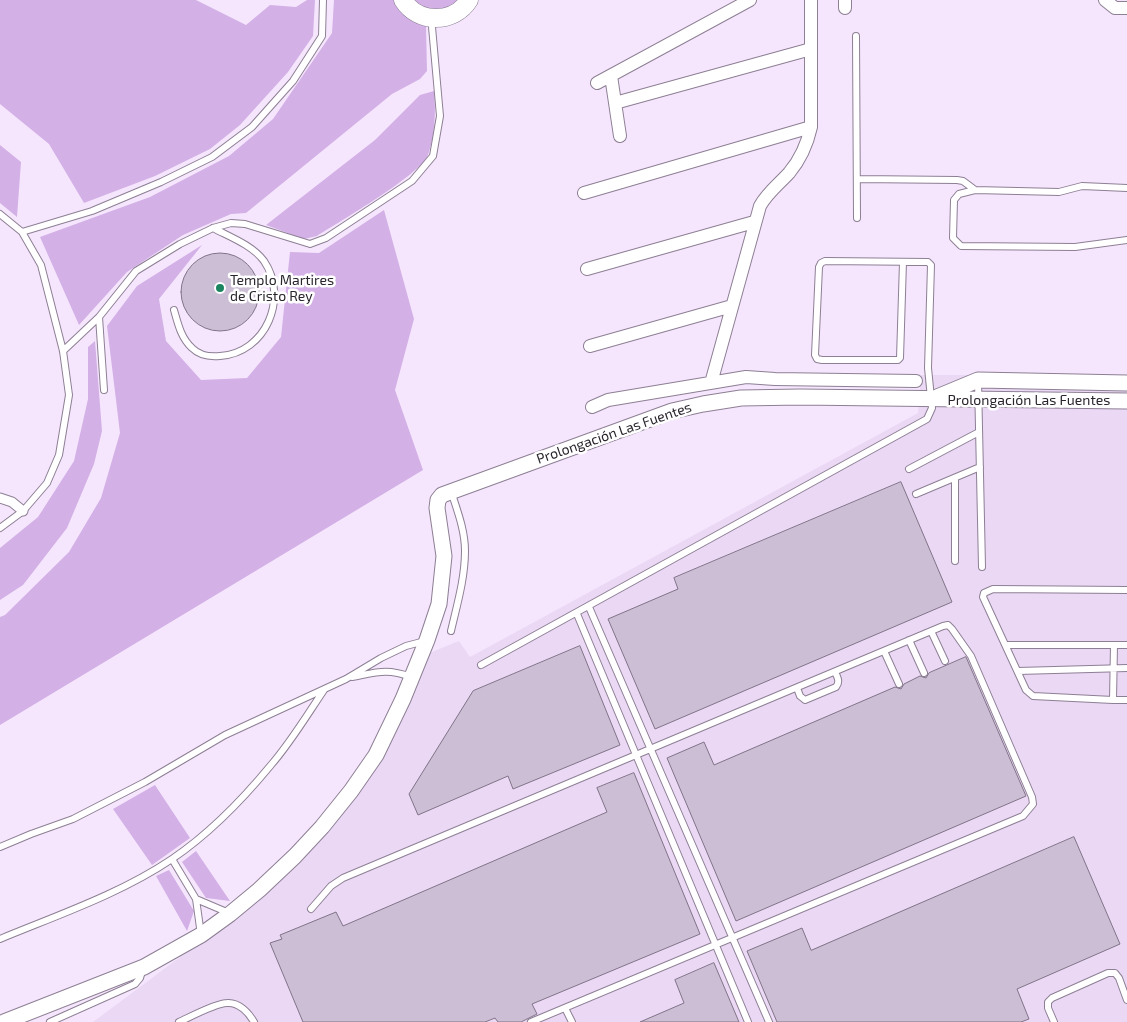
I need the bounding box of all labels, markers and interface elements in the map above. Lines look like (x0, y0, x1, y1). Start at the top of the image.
place label: Templo Martires de Cristo Rey (230, 272, 334, 304)
marker: Templo Martires de Cristo Rey (214, 282, 226, 294)
street label: Prolongación Las Fuentes (948, 392, 1110, 408)
street label: Prolongación Las Fuentes (534, 399, 694, 467)

